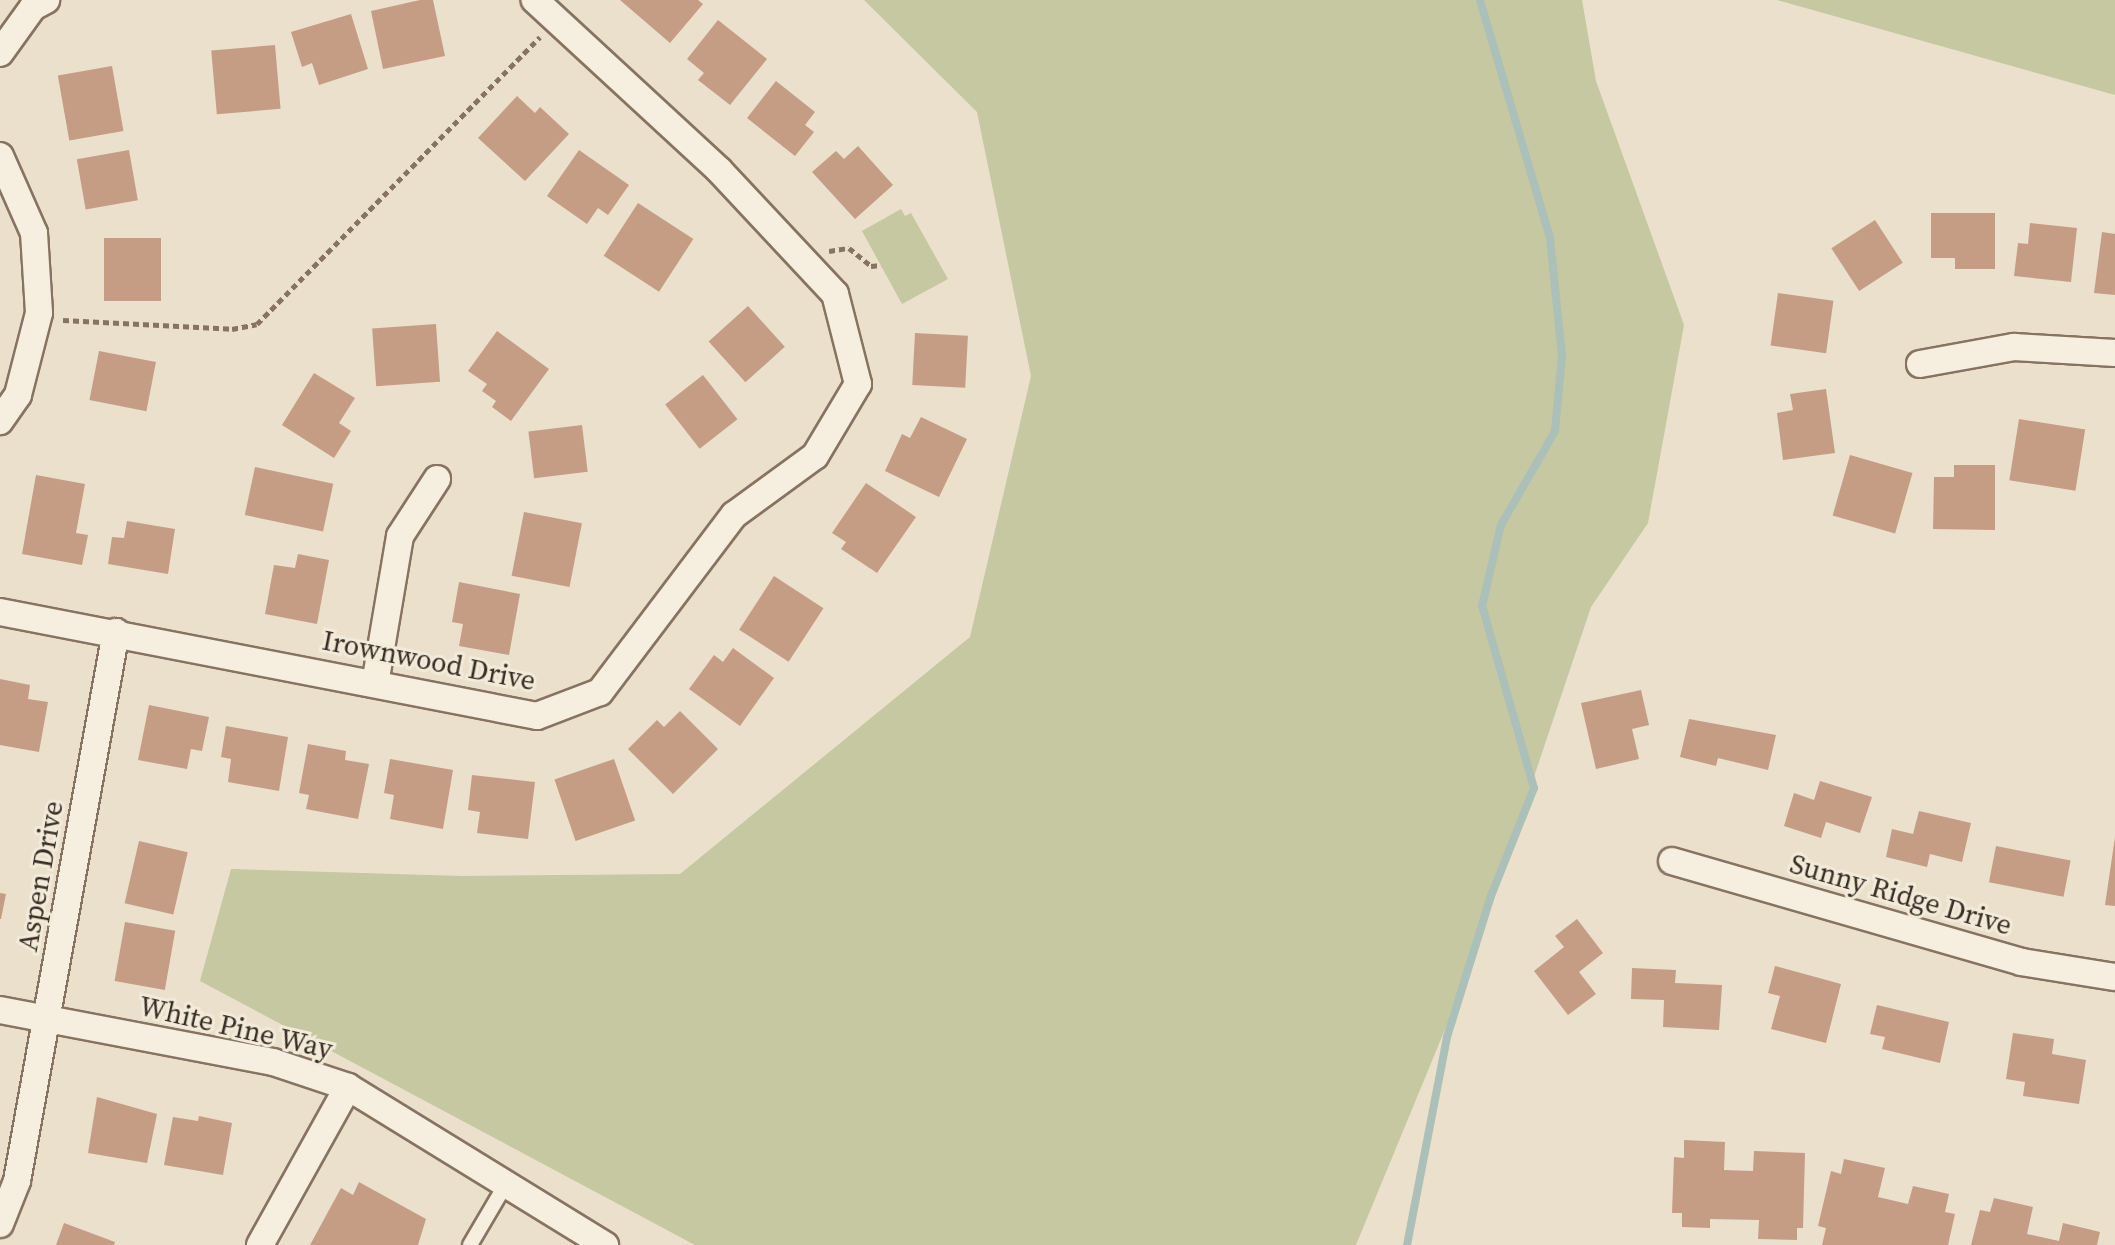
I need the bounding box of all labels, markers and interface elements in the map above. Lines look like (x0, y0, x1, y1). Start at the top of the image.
street label: Irownwood Drive (320, 623, 538, 697)
street label: Aspen Drive (10, 798, 70, 954)
street label: Sunny Ridge Drive (1786, 846, 2016, 942)
street label: White Pine Way (136, 988, 336, 1066)

